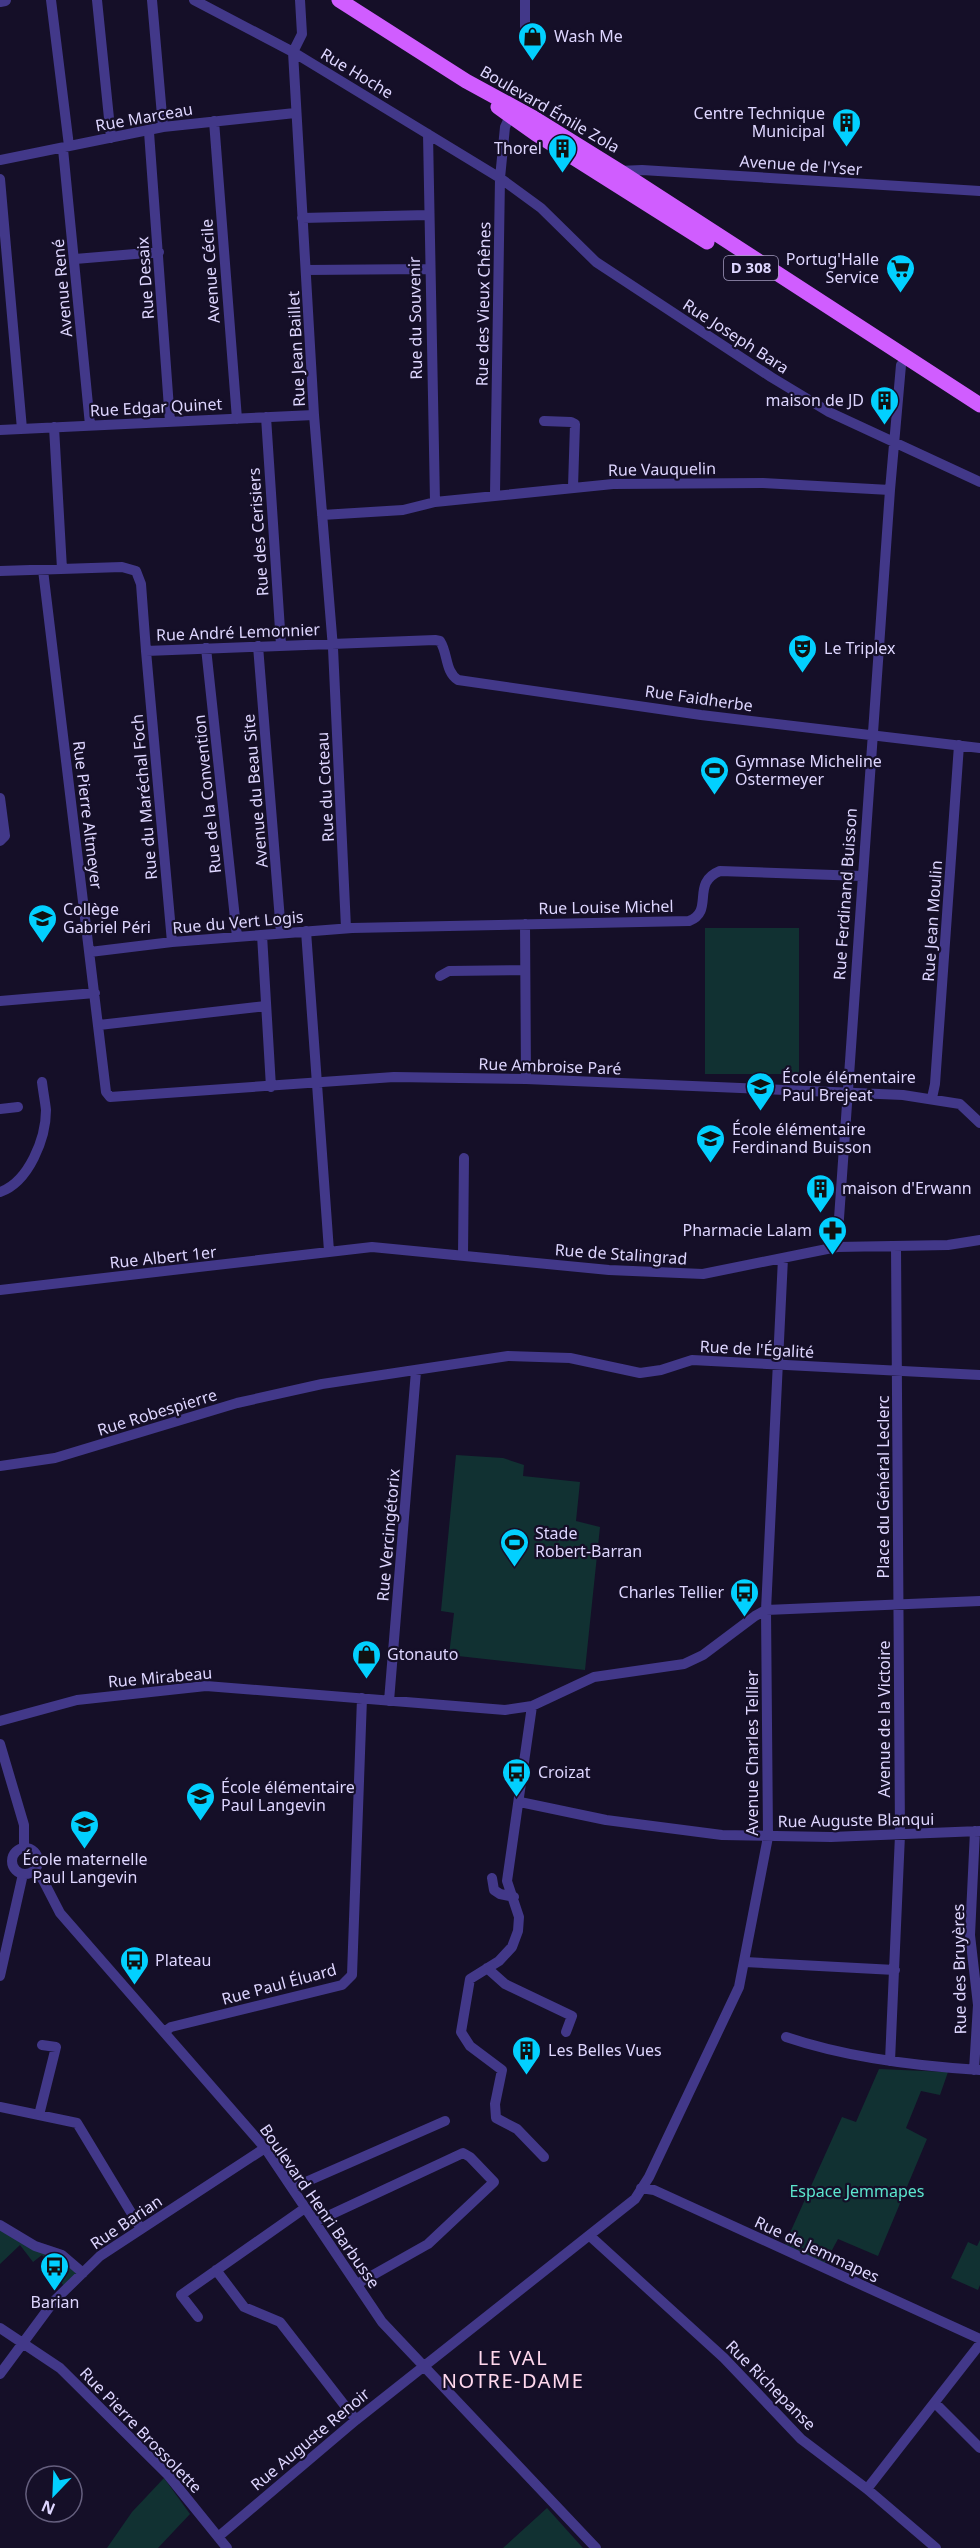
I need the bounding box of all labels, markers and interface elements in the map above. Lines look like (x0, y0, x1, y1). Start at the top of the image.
shop icon: Wash Me (517, 20, 549, 62)
place label: Wash Me (554, 25, 623, 47)
street label: Rue Hoche (317, 43, 397, 103)
street label: Boulevard Émile Zola (476, 60, 624, 158)
street label: Rue Marceau (94, 98, 194, 136)
place label: Centre Technique Municipal (694, 102, 825, 142)
building icon: Centre Technique Municipal (830, 106, 862, 148)
building icon: Thorel (547, 132, 579, 174)
place label: Thorel (494, 137, 542, 159)
street label: Avenue de l'Yser (739, 150, 863, 180)
street label: Avenue Cécile (195, 218, 225, 324)
street label: Rue des Vieux Chênes (471, 222, 495, 386)
street label: Rue Desaix (131, 235, 159, 320)
street label: Avenue René (47, 238, 77, 338)
place label: Portug'Halle Service (786, 248, 879, 288)
supermarket icon: Portug'Halle Service (884, 252, 916, 294)
street label: Rue du Souvenir (403, 256, 427, 380)
road number: D 308 (724, 256, 778, 280)
street label: Rue Jean Baillet (282, 290, 310, 408)
street label: Rue Joseph Bara (679, 293, 793, 379)
building icon: maison de JD (869, 384, 901, 426)
place label: maison de JD (765, 389, 864, 411)
street label: Rue Edgar Quinet (89, 393, 223, 421)
street label: Rue Vauquelin (608, 457, 716, 481)
street label: Rue des Cerisiers (243, 467, 273, 597)
street label: Rue André Lemonnier (156, 618, 321, 646)
theatre icon: Le Triplex (787, 632, 819, 674)
place label: Le Triplex (824, 637, 896, 659)
street label: Rue Faidherbe (644, 680, 754, 716)
street label: Rue du Maréchal Foch (126, 713, 162, 881)
street label: Avenue du Beau Site (237, 713, 273, 869)
street label: Rue de la Convention (188, 714, 226, 874)
street label: Rue du Coteau (311, 731, 339, 843)
street label: Rue Pierre Altmeyer (68, 739, 108, 891)
place label: Gymnase Micheline Ostermeyer (735, 750, 882, 790)
sports icon: Gymnase Micheline Ostermeyer (698, 754, 730, 796)
street label: Rue Ferdinand Buisson (828, 807, 862, 981)
street label: Rue Jean Moulin (917, 860, 947, 982)
street label: Rue Louise Michel (538, 895, 674, 919)
place label: Collège Gabriel Péri (63, 898, 151, 938)
school or university icon: Collège Gabriel Péri (26, 902, 58, 944)
street label: Rue du Vert Logis (172, 905, 304, 939)
street label: Rue Ambroise Paré (478, 1053, 622, 1079)
place label: École élémentaire Paul Brejeat (782, 1066, 916, 1106)
school or university icon: École élémentaire Paul Brejeat (745, 1070, 777, 1112)
place label: École élémentaire Ferdinand Buisson (732, 1118, 872, 1158)
school or university icon: École élémentaire Ferdinand Buisson (695, 1122, 727, 1164)
building icon: maison d'Erwann (805, 1172, 837, 1214)
place label: maison d'Erwann (842, 1177, 972, 1199)
pharmacy icon: Pharmacie Lalam (817, 1214, 849, 1256)
place label: Pharmacie Lalam (682, 1219, 812, 1241)
street label: Rue de Stalingrad (554, 1238, 688, 1270)
street label: Rue Albert 1er (108, 1240, 218, 1274)
street label: Rue de l'Égalité (699, 1335, 815, 1363)
street label: Rue Robespierre (94, 1383, 220, 1441)
street label: Place du Général Leclerc (872, 1395, 894, 1578)
street label: Rue Vercingétorix (371, 1467, 405, 1602)
place label: Stade Robert-Barran (535, 1522, 642, 1562)
sports icon: Stade Robert-Barran (498, 1526, 530, 1568)
bus stop icon: Charles Tellier (729, 1576, 761, 1618)
place label: Charles Tellier (619, 1581, 724, 1603)
shop icon: Gtonauto (350, 1638, 382, 1680)
street label: Avenue de la Victoire (873, 1641, 895, 1797)
place label: Gtonauto (387, 1643, 458, 1665)
street label: Rue Mirabeau (107, 1661, 213, 1693)
street label: Avenue Charles Tellier (741, 1670, 763, 1836)
bus stop icon: Croizat (501, 1756, 533, 1798)
place label: Croizat (538, 1761, 591, 1783)
place label: École élémentaire Paul Langevin (221, 1776, 355, 1816)
school or university icon: École élémentaire Paul Langevin (184, 1780, 216, 1822)
school or university icon: École maternelle Paul Langevin (69, 1808, 101, 1850)
street label: Rue Auguste Blanqui (777, 1808, 935, 1832)
place label: École maternelle Paul Langevin (22, 1848, 148, 1888)
street label: Rue des Bruyères (947, 1903, 971, 2035)
bus stop icon: Plateau (118, 1944, 150, 1986)
place label: Plateau (155, 1949, 211, 1971)
street label: Rue Paul Éluard (219, 1958, 339, 2010)
building icon: Les Belles Vues (511, 2034, 543, 2076)
place label: Les Belles Vues (548, 2039, 662, 2061)
street label: Boulevard Henri Barbusse (255, 2119, 385, 2293)
park label: Espace Jemmapes (789, 2180, 925, 2202)
street label: Rue Barian (86, 2190, 166, 2254)
street label: Rue de Jemmapes (751, 2211, 883, 2287)
bus stop icon: Barian (39, 2250, 71, 2292)
place label: Barian (31, 2291, 79, 2313)
street label: Rue Richepanse (721, 2335, 821, 2435)
district label: LE VAL NOTRE-DAME (442, 2344, 584, 2394)
street label: Rue Pierre Brossolette (75, 2362, 207, 2498)
street label: Rue Auguste Renoir (246, 2383, 374, 2495)
north arrow (24, 2464, 84, 2524)
text: N (38, 2495, 58, 2520)

